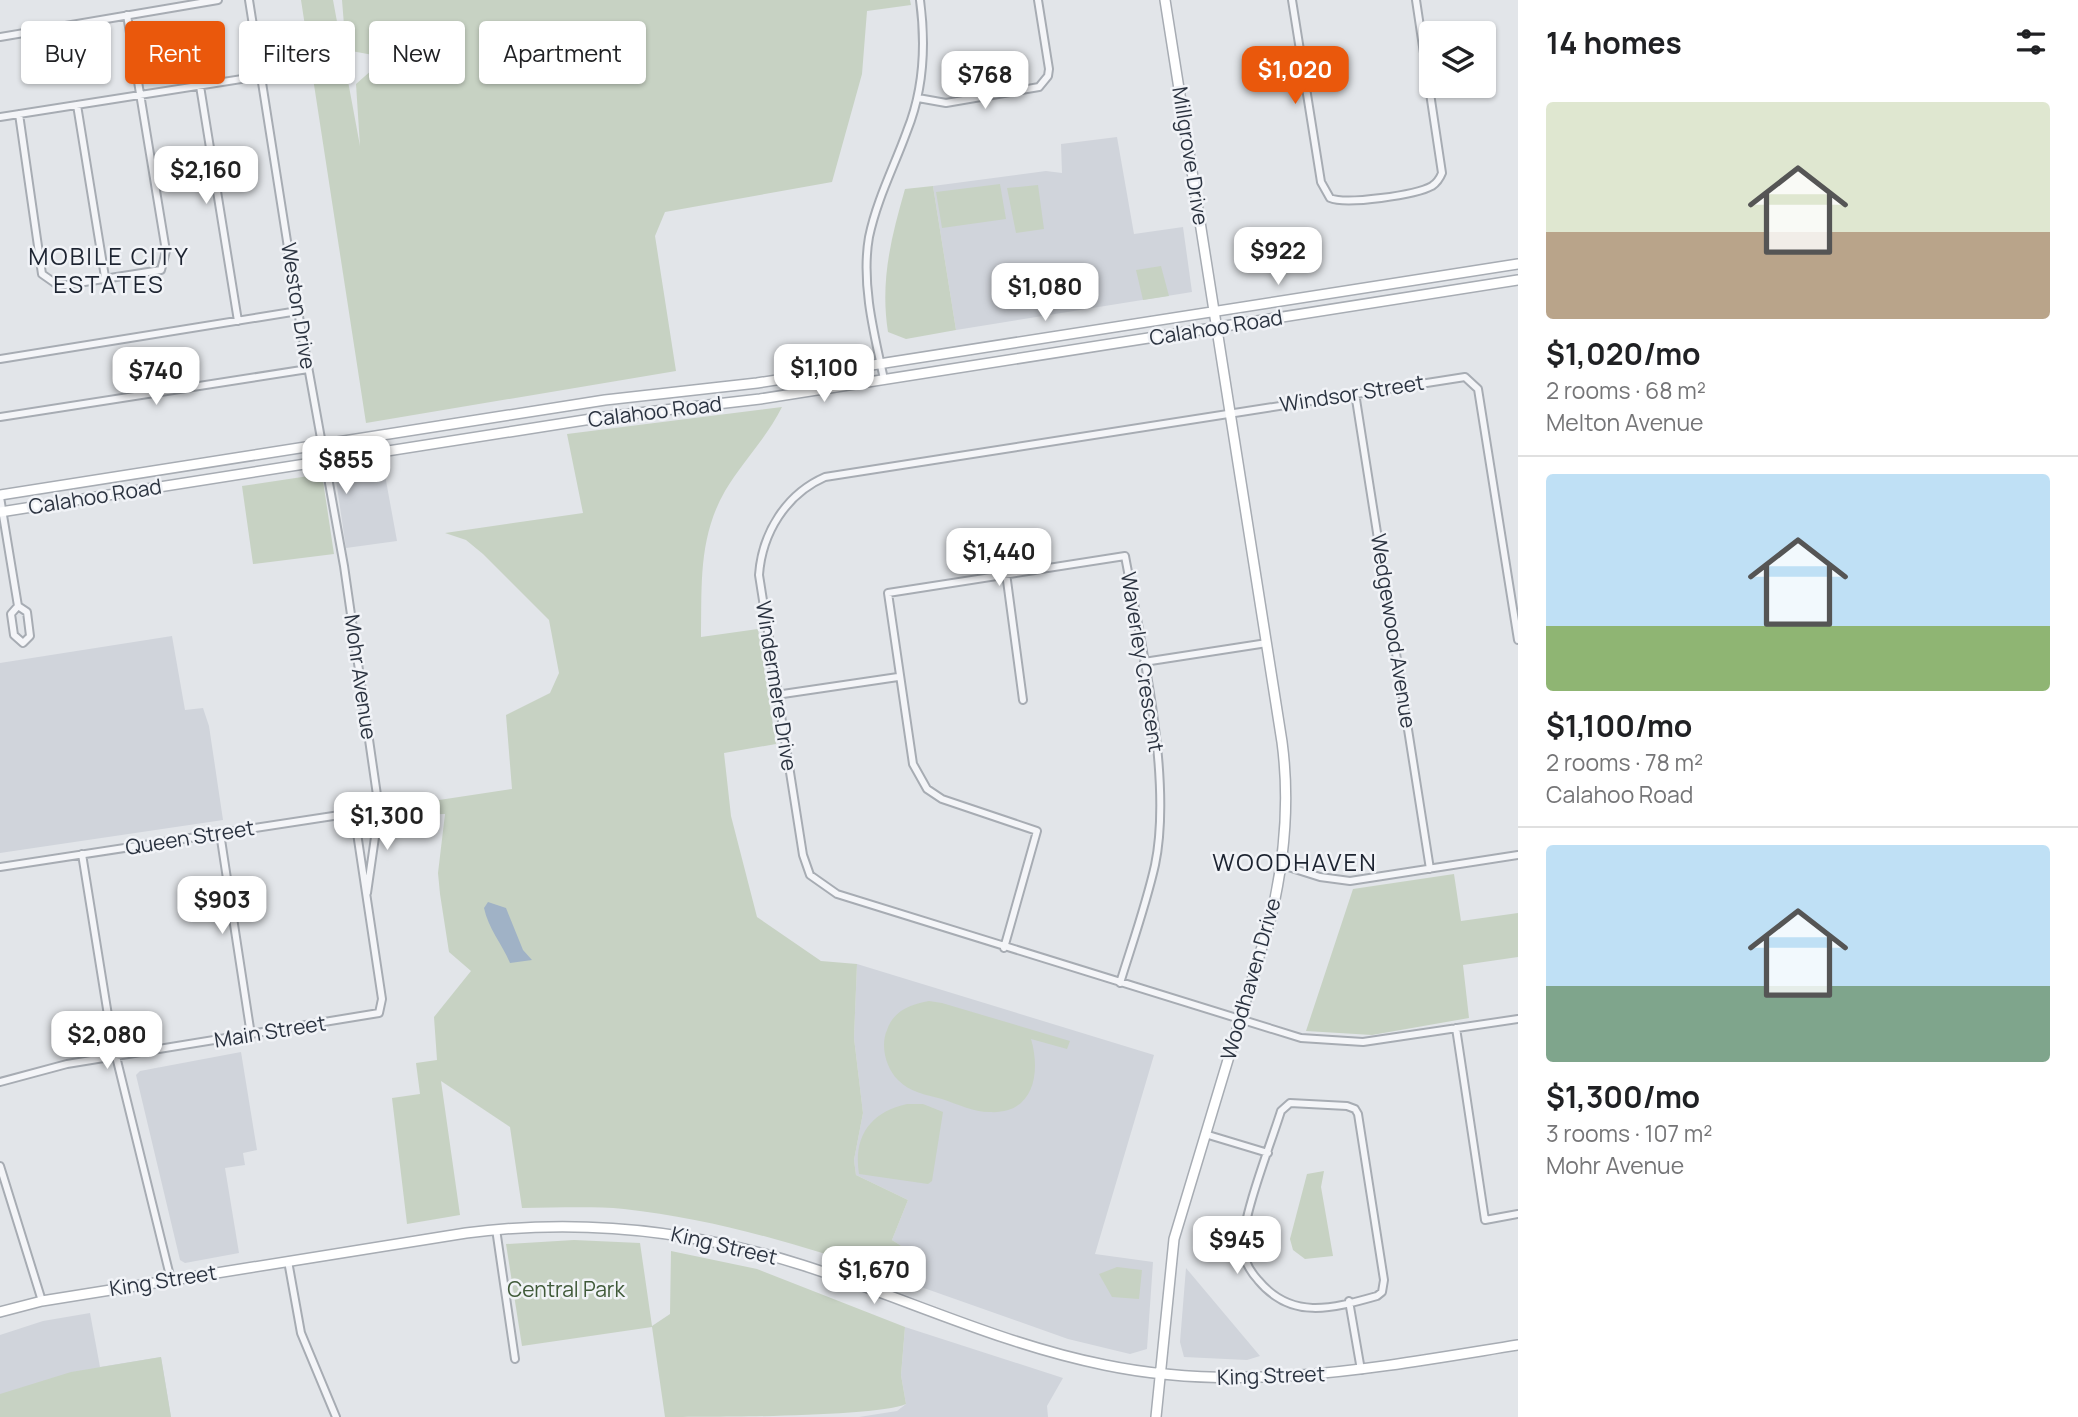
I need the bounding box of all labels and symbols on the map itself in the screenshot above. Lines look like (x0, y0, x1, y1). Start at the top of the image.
pin: $1,020 (1238, 46, 1352, 106)
pin: $768 (944, 52, 1026, 111)
street label: Millgrove Drive (1166, 85, 1216, 227)
pin: $2,160 (149, 146, 263, 206)
pin: $922 (1237, 228, 1319, 287)
district label: MOBILE CITY ESTATES (28, 239, 190, 300)
street label: Weston Drive (275, 241, 323, 371)
pin: $1,080 (988, 264, 1102, 323)
street label: Calahoo Road (1147, 303, 1284, 351)
pin: $1,100 (767, 344, 881, 404)
pin: $740 (115, 348, 197, 407)
street label: Windsor Street (1278, 368, 1426, 418)
street label: Calahoo Road (586, 389, 723, 433)
pin: $855 (305, 436, 387, 496)
street label: Calahoo Road (26, 472, 163, 520)
pin: $1,440 (942, 528, 1056, 588)
street label: Wedgewood Avenue (1365, 532, 1423, 730)
street label: Waverley Crescent (1115, 570, 1171, 754)
street label: Windermere Drive (750, 599, 804, 773)
street label: Mohr Avenue (338, 612, 384, 741)
pin: $1,300 (330, 792, 444, 852)
street label: Queen Street (123, 813, 256, 861)
district label: WOODHAVEN (1212, 845, 1378, 878)
pin: $903 (181, 876, 263, 936)
street label: Woodhaven Drive (1214, 894, 1287, 1063)
street label: Main Street (212, 1008, 328, 1054)
pin: $2,080 (50, 1012, 164, 1071)
pin: $945 (1196, 1216, 1278, 1276)
street label: King Street (668, 1219, 780, 1271)
pin: $1,670 (817, 1246, 931, 1306)
street label: King Street (107, 1258, 218, 1302)
park label: Central Park (507, 1275, 625, 1303)
street label: King Street (1216, 1359, 1325, 1391)

